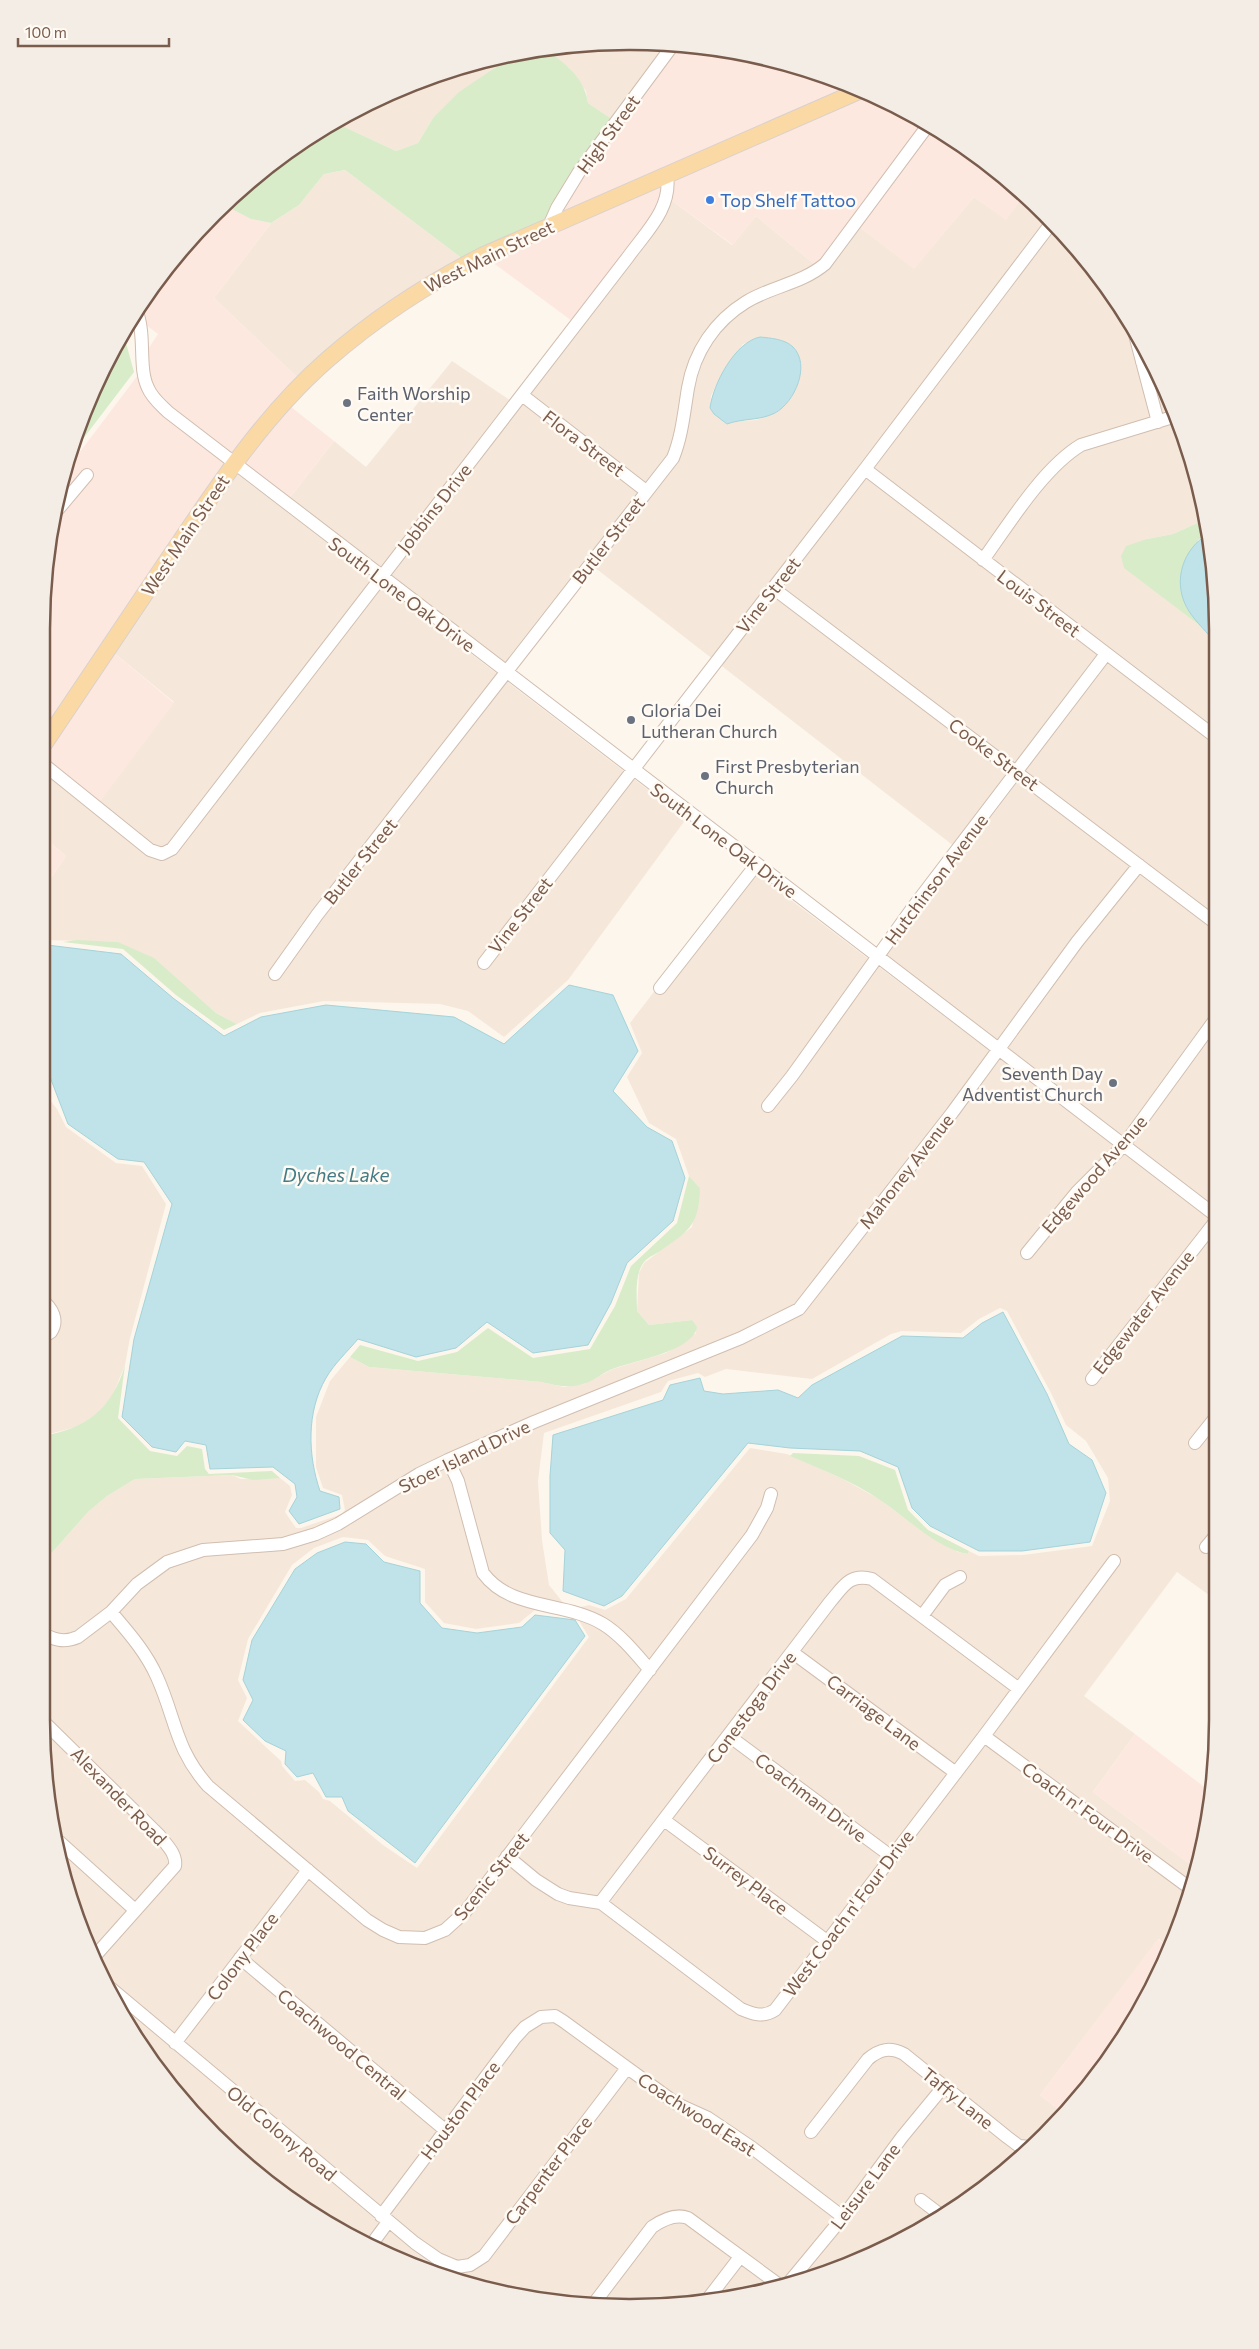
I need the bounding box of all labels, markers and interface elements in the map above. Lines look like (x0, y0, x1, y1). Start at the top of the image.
scale bar (18, 15, 169, 47)
text: 100 m (25, 23, 67, 41)
street label: High Street (572, 90, 644, 178)
place label: Top Shelf Tattoo (720, 189, 856, 211)
marker: Top Shelf Tattoo (704, 194, 716, 206)
street label: West Main Street (421, 215, 557, 297)
place label: Faith Worship Center (357, 382, 471, 425)
marker: Faith Worship Center (341, 397, 353, 409)
street label: Flora Street (539, 405, 629, 481)
street label: Jobbins Drive (392, 459, 476, 557)
street label: West Main Street (136, 470, 234, 600)
street label: Butler Street (567, 492, 649, 588)
street label: South Lone Oak Drive (324, 532, 480, 656)
street label: Vine Street (731, 552, 805, 638)
street label: Louis Street (993, 565, 1085, 641)
place label: Gloria Dei Lutheran Church (641, 699, 778, 742)
street label: Cooke Street (945, 713, 1043, 795)
marker: Gloria Dei Lutheran Church (625, 714, 637, 726)
place label: First Presbyterian Church (715, 755, 860, 798)
marker: First Presbyterian Church (699, 770, 711, 782)
street label: South Lone Oak Drive (646, 778, 802, 902)
street label: Hutchinson Avenue (880, 809, 992, 949)
street label: Butler Street (319, 813, 401, 909)
street label: Vine Street (483, 872, 557, 958)
place label: Seventh Day Adventist Church (962, 1062, 1103, 1105)
marker: Seventh Day Adventist Church (1107, 1077, 1119, 1089)
street label: Mahoney Avenue (854, 1109, 958, 1233)
street label: Edgewood Avenue (1037, 1110, 1151, 1238)
water label: Dyches Lake (283, 1163, 389, 1186)
street label: Edgewater Avenue (1088, 1246, 1198, 1378)
street label: Stoer Island Drive (395, 1415, 533, 1497)
street label: Conestoga Drive (702, 1646, 800, 1768)
street label: Carriage Lane (823, 1669, 925, 1755)
street label: Alexander Road (67, 1742, 171, 1850)
street label: Coachman Drive (751, 1748, 871, 1846)
street label: Coach n' Four Drive (1018, 1757, 1158, 1867)
street label: West Coach n' Four Drive (778, 1825, 918, 2001)
street label: Scenic Street (449, 1827, 533, 1925)
street label: Surrey Place (699, 1841, 793, 1919)
street label: Colony Place (202, 1907, 282, 2005)
street label: Coachwood Central (273, 1984, 411, 2104)
street label: Houston Place (416, 2056, 504, 2164)
street label: Taffy Lane (918, 2063, 998, 2133)
street label: Coachwood East (634, 2068, 760, 2160)
street label: Old Colony Road (223, 2081, 341, 2185)
street label: Carpenter Place (500, 2111, 596, 2229)
street label: Leisure Lane (826, 2139, 904, 2233)

